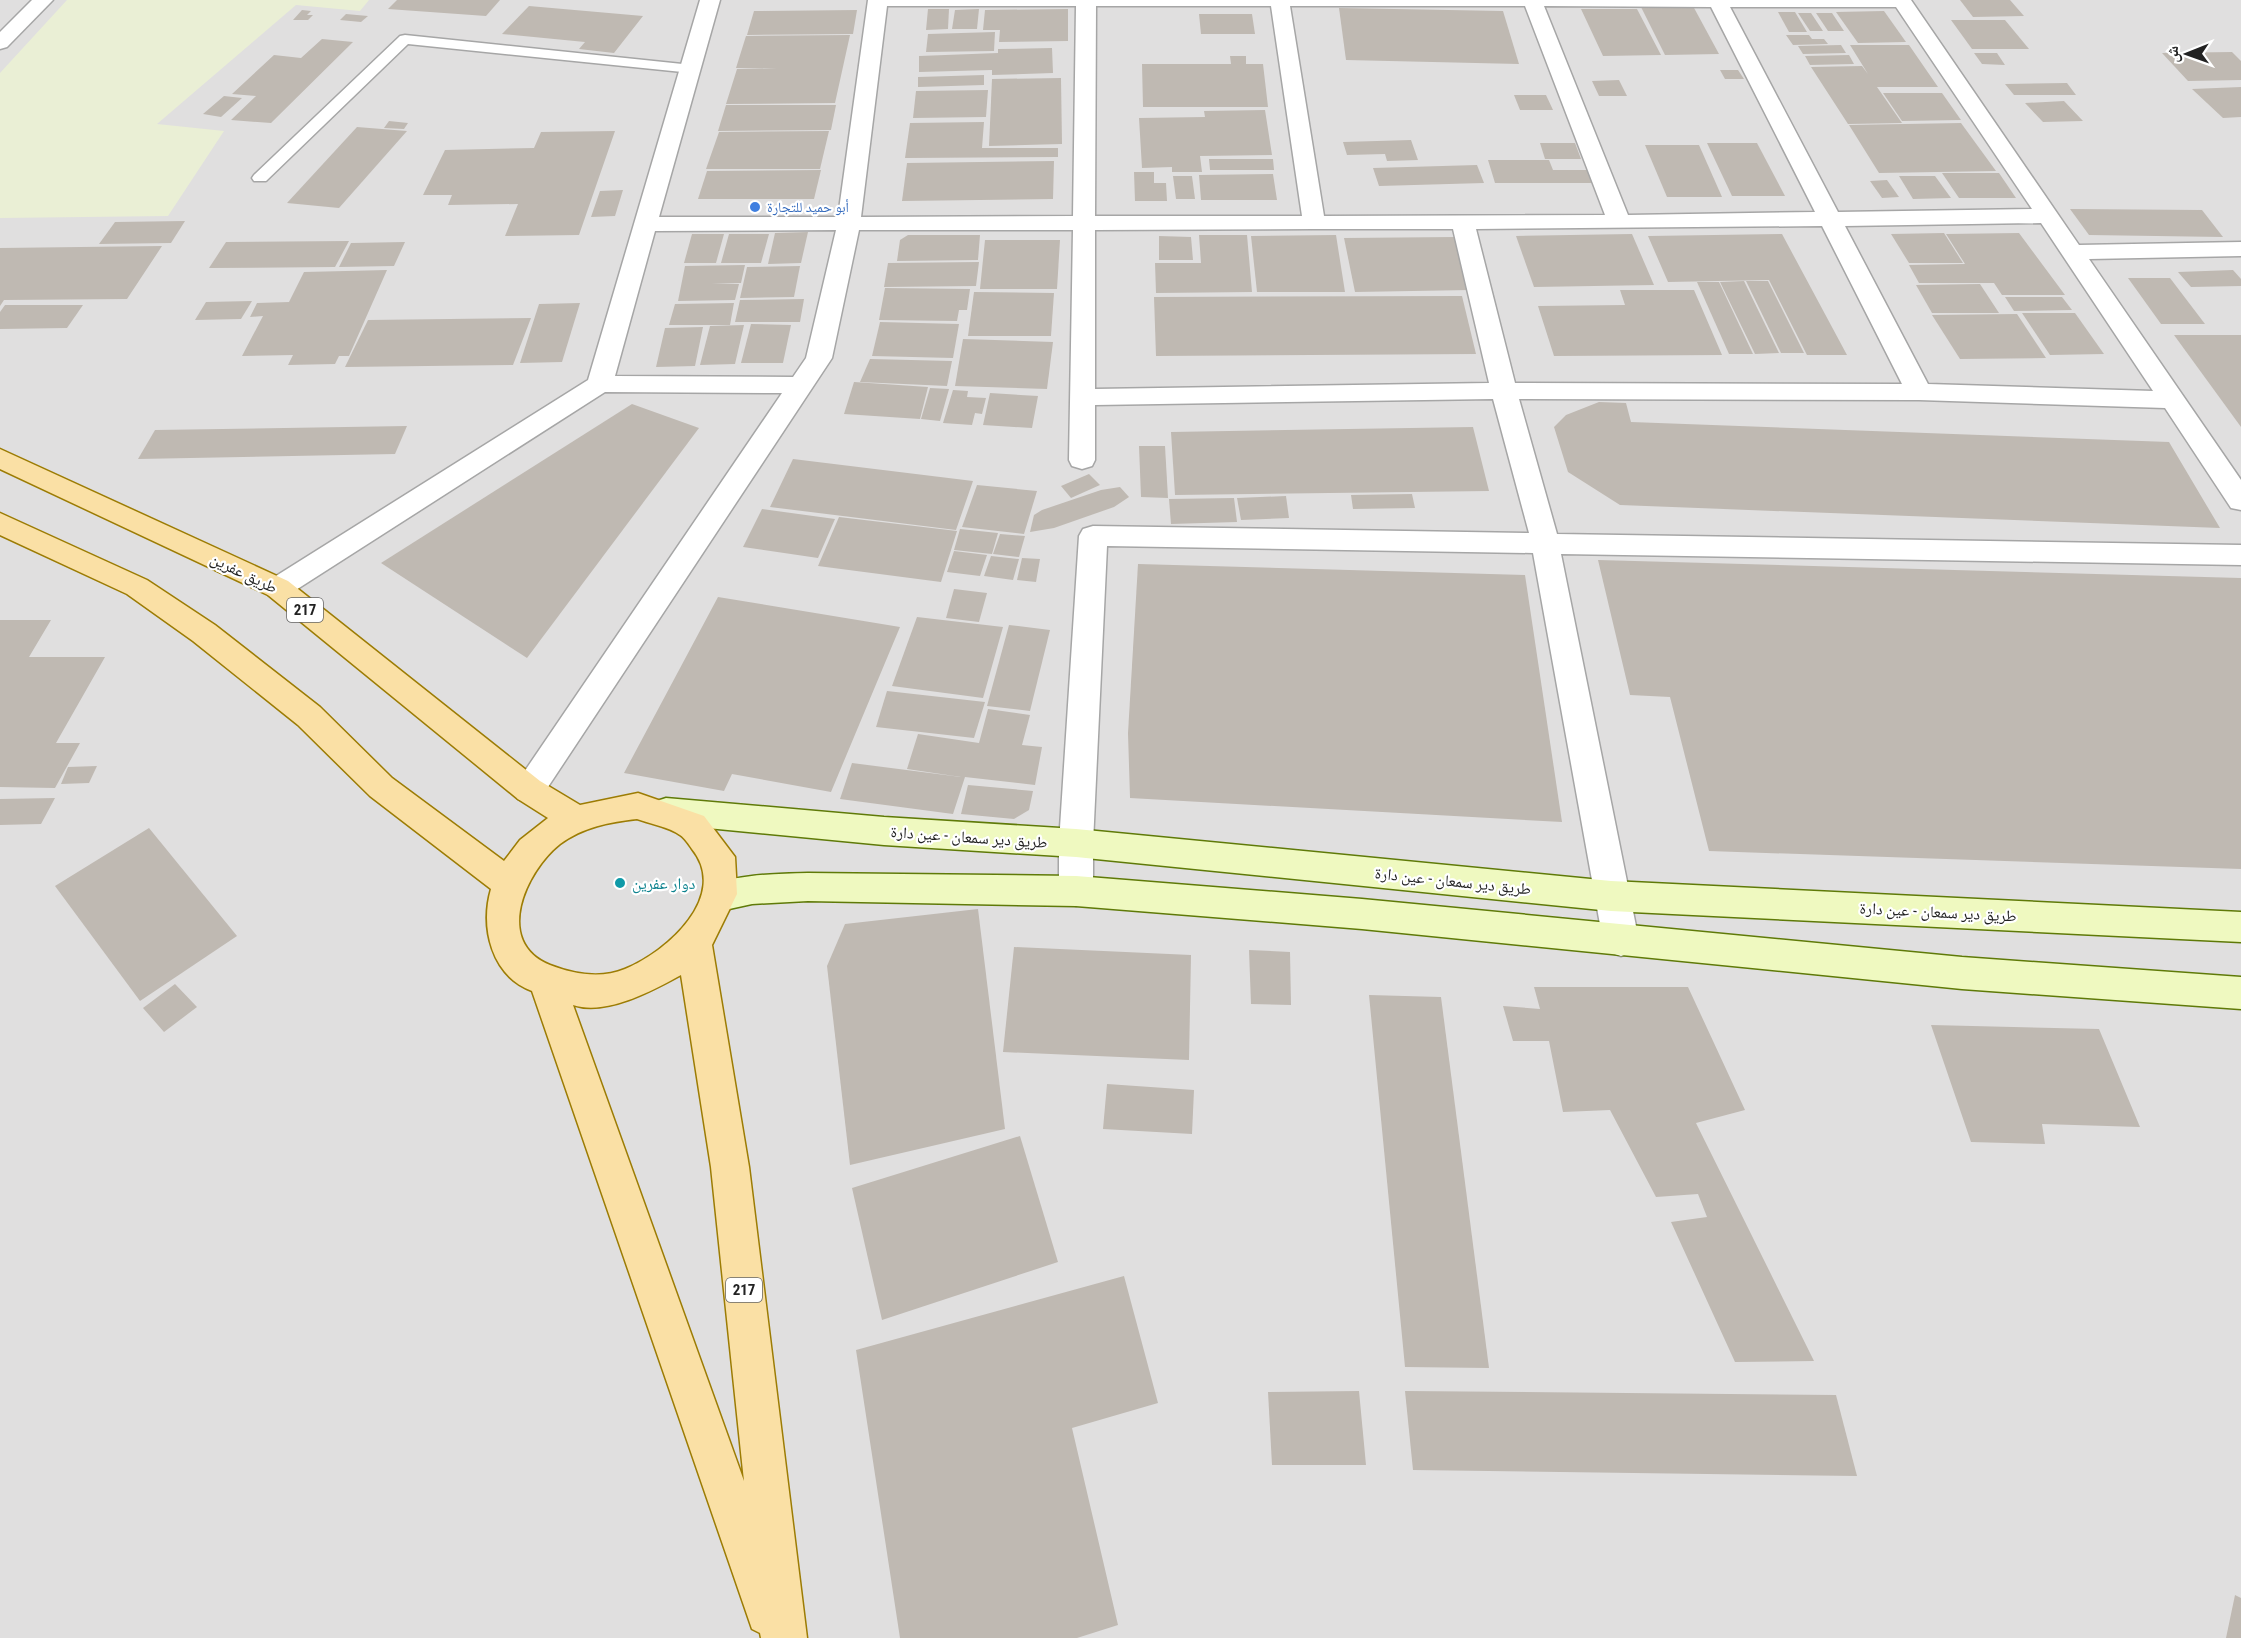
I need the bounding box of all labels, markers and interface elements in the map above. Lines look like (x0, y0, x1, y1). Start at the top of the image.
north arrow (2157, 24, 2217, 84)
text: ش (2163, 46, 2182, 63)
place label: أبو حميد للتجارة (767, 199, 849, 216)
marker: أبو حميد للتجارة (748, 200, 762, 214)
street label: طريق عفرين (207, 549, 281, 598)
road number: 217 (287, 598, 323, 622)
street label: طريق دير سمعان - عين دارة (890, 822, 1048, 853)
street label: طريق دير سمعان - عين دارة (1374, 863, 1532, 900)
place label: دوار عفرين (632, 874, 695, 894)
marker: دوار عفرين (613, 876, 627, 890)
street label: طريق دير سمعان - عين دارة (1859, 898, 2017, 927)
road number: 217 (726, 1278, 762, 1302)

